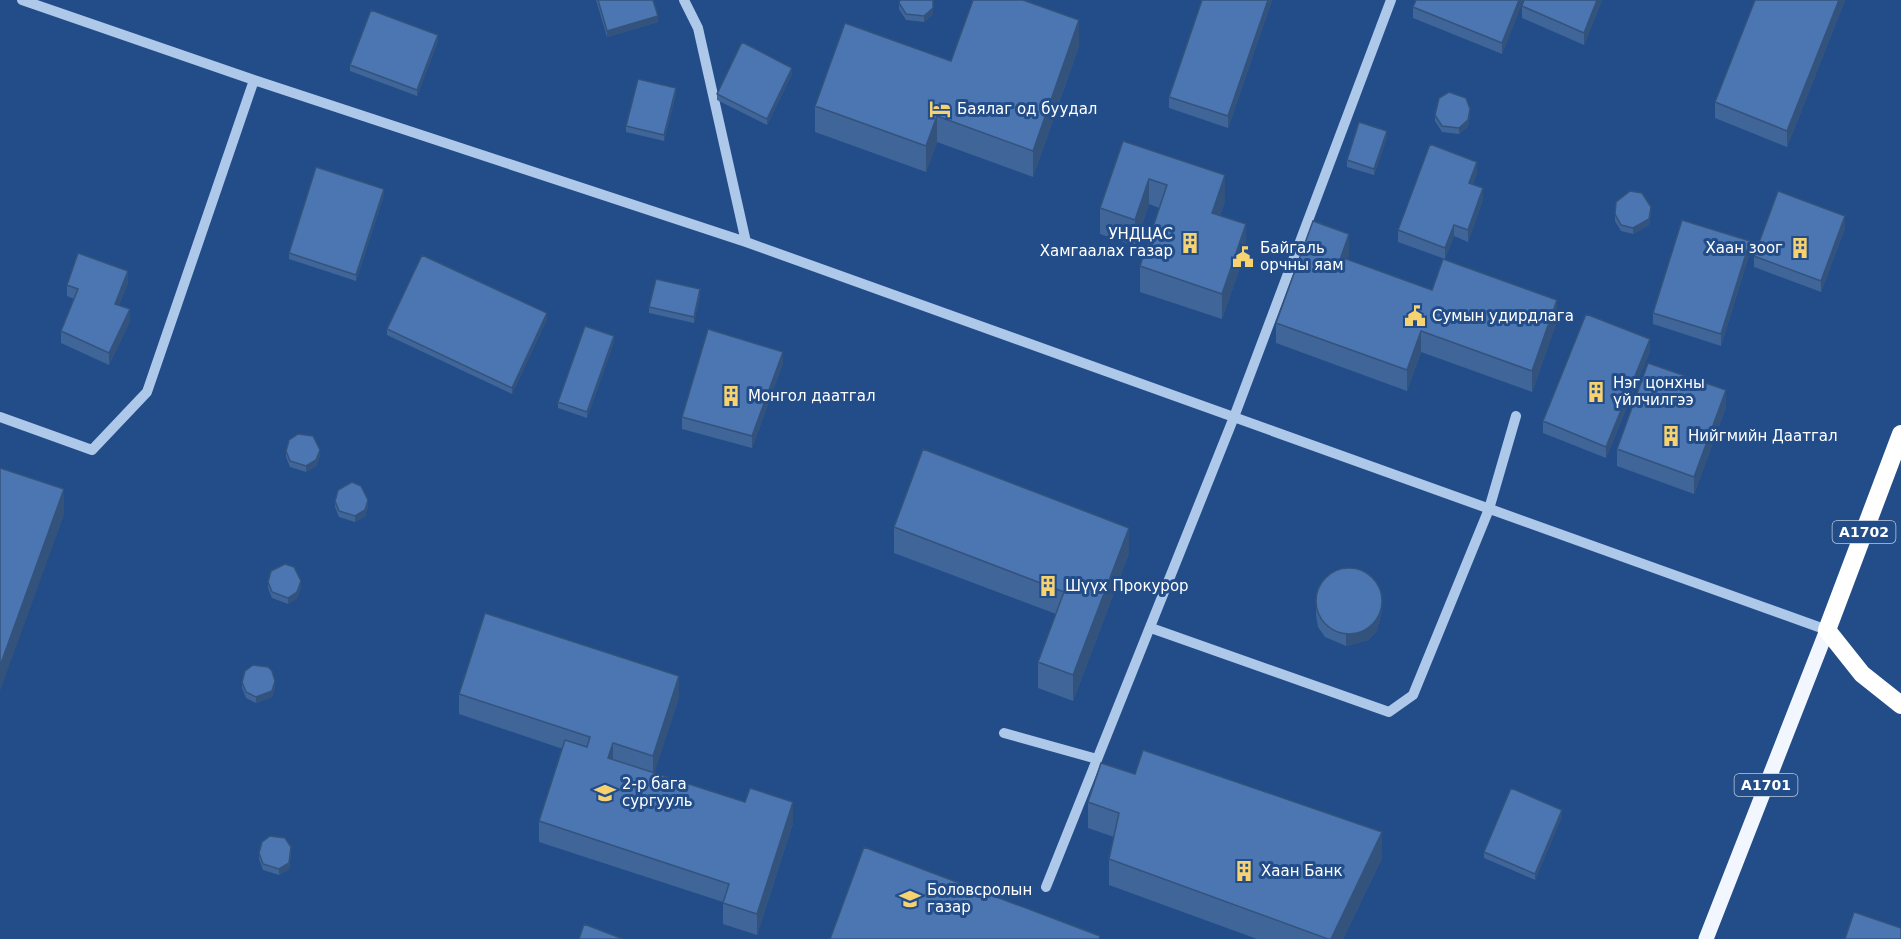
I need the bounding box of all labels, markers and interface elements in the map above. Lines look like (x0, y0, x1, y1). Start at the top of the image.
hotel icon: Баялаг од буудал (928, 97, 952, 121)
place label: Баялаг од буудал (957, 100, 1097, 118)
place label: УНДЦАС Хамгаалах газар (1040, 225, 1173, 260)
building icon: УНДЦАС Хамгаалах газар (1178, 231, 1202, 255)
building icon: Хаан зоог (1788, 236, 1812, 260)
place label: Байгаль орчны яам (1260, 239, 1344, 274)
place label: Хаан зоог (1706, 239, 1783, 257)
public building icon: Байгаль орчны яам (1231, 245, 1255, 269)
public building icon: Сумын удирдлага (1403, 304, 1427, 328)
place label: Сумын удирдлага (1432, 307, 1574, 325)
place label: Нэг цонхны үйлчилгээ (1613, 374, 1705, 409)
building icon: Нэг цонхны үйлчилгээ (1584, 380, 1608, 404)
building icon: Монгол даатгал (719, 384, 743, 408)
place label: Монгол даатгал (748, 387, 876, 405)
building icon: Нийгмийн Даатгал (1659, 424, 1683, 448)
place label: Нийгмийн Даатгал (1688, 427, 1838, 445)
road number: A1702 (1832, 521, 1896, 543)
building icon: Шүүх Прокурор (1036, 574, 1060, 598)
place label: Шүүх Прокурор (1065, 577, 1189, 595)
road number: A1701 (1734, 774, 1798, 796)
place label: 2-р бага сургууль (622, 775, 693, 810)
school or university icon: 2-р бага сургууль (593, 781, 617, 805)
building icon: Хаан Банк (1232, 859, 1256, 883)
place label: Хаан Банк (1261, 862, 1343, 880)
place label: Боловсролын газар (927, 881, 1032, 916)
school or university icon: Боловсролын газар (898, 887, 922, 911)

